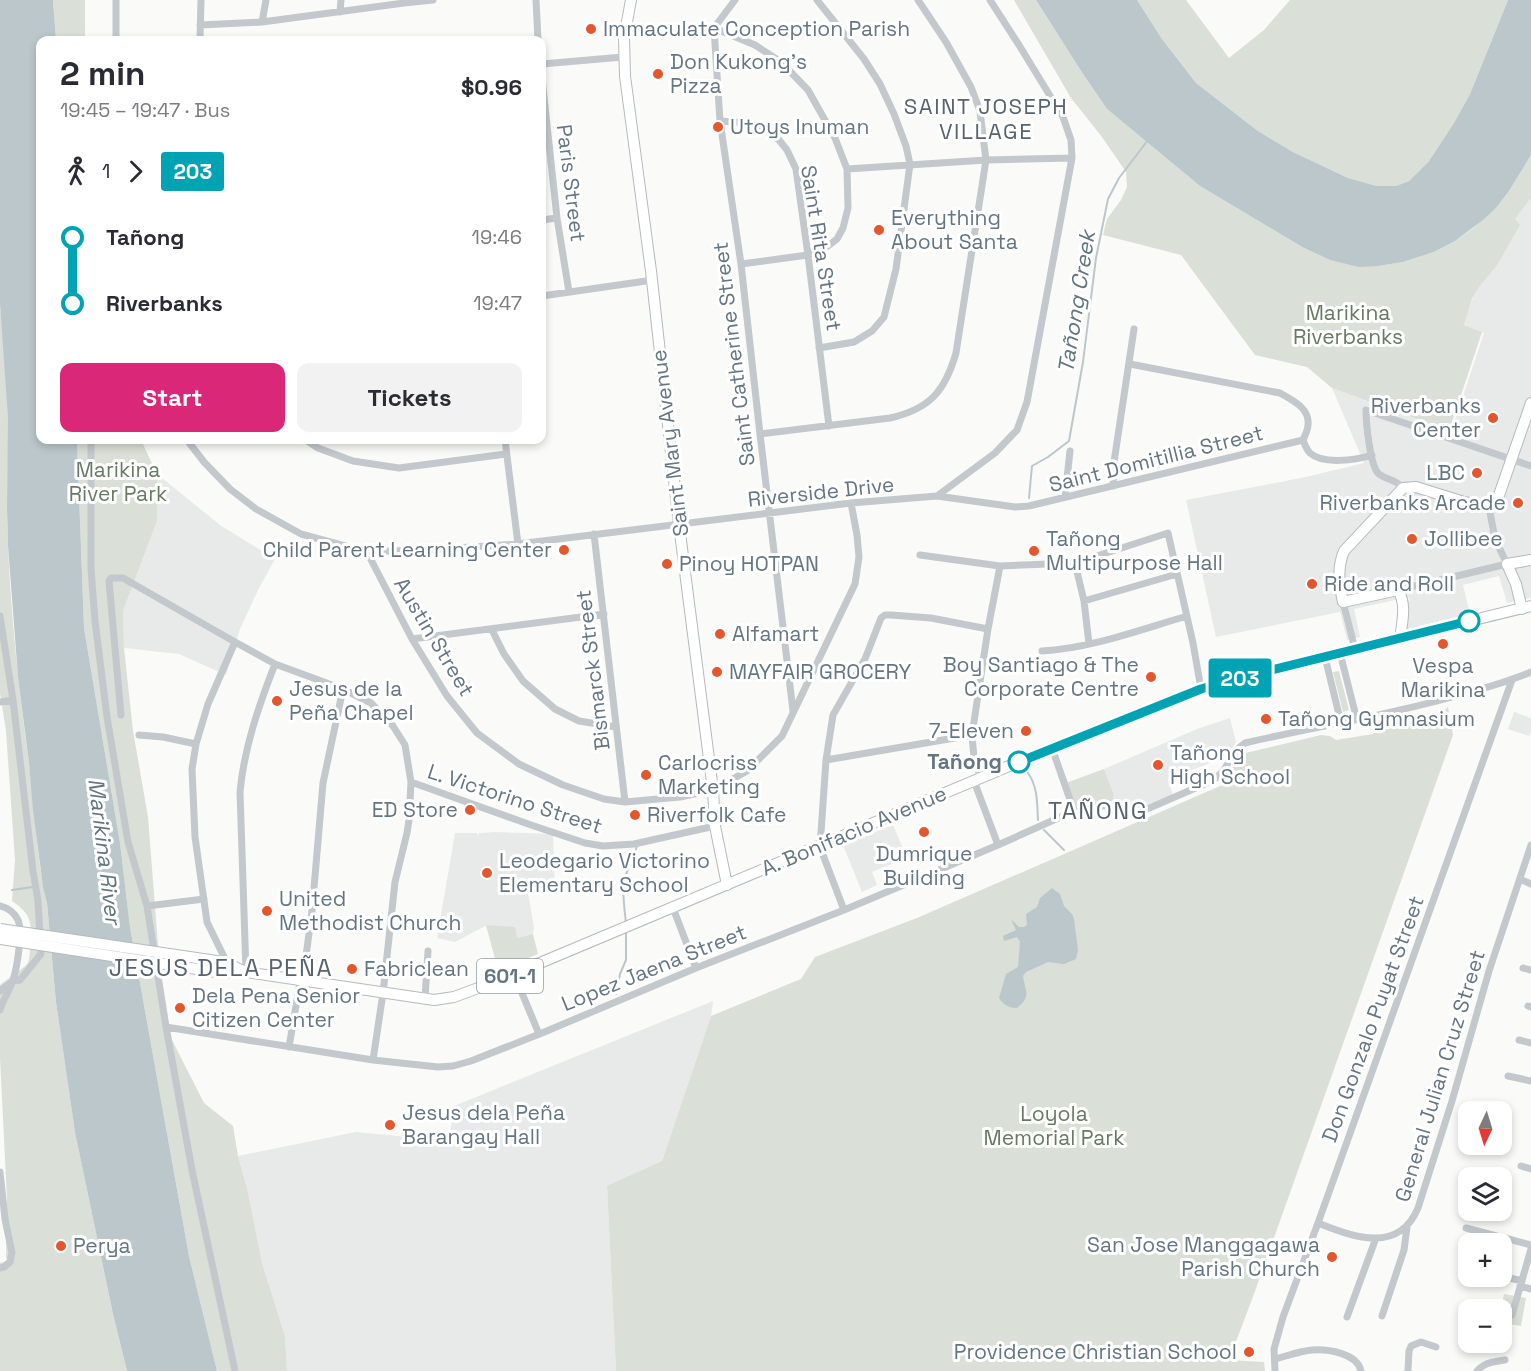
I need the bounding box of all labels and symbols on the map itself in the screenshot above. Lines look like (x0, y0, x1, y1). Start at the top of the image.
place label: Immaculate Conception Parish (603, 15, 910, 42)
marker: Immaculate Conception Parish (584, 22, 598, 36)
place label: Don Kukong's Pizza (670, 48, 807, 99)
marker: Don Kukong's Pizza (651, 67, 665, 81)
district label: SAINT JOSEPH VILLAGE (904, 92, 1068, 145)
place label: Utoys Inuman (730, 113, 869, 140)
marker: Utoys Inuman (711, 120, 725, 134)
street label: Paris Street (551, 123, 592, 243)
street label: Saint Rita Street (795, 163, 848, 333)
place label: Everything About Santa (891, 204, 1018, 255)
marker: Everything About Santa (872, 223, 886, 237)
water label: Tañong Creek (1051, 227, 1101, 375)
street label: Saint Catherine Street (706, 240, 761, 468)
park label: Marikina Riverbanks (1293, 299, 1403, 350)
street label: Saint Mary Avenue (645, 348, 694, 538)
place label: Riverbanks Center (1371, 392, 1481, 443)
marker: Riverbanks Center (1486, 411, 1500, 425)
street label: Saint Domitillia Street (1046, 419, 1266, 498)
park label: Marikina River Park (69, 456, 167, 507)
place label: LBC (1426, 459, 1465, 486)
marker: LBC (1470, 466, 1484, 480)
street label: Riverside Drive (746, 470, 896, 513)
place label: Riverbanks Arcade (1320, 489, 1506, 516)
marker: Riverbanks Arcade (1511, 496, 1525, 510)
place label: Tañong Multipurpose Hall (1046, 525, 1223, 576)
place label: Jollibee (1424, 525, 1503, 552)
marker: Jollibee (1405, 532, 1419, 546)
place label: Child Parent Learning Center (263, 536, 552, 563)
marker: Child Parent Learning Center (557, 543, 571, 557)
marker: Tañong Multipurpose Hall (1027, 544, 1041, 558)
place label: Pinoy HOTPAN (679, 550, 819, 577)
marker: Pinoy HOTPAN (660, 557, 674, 571)
place label: Ride and Roll (1324, 570, 1454, 597)
street label: Austin Street (388, 572, 481, 701)
marker: Ride and Roll (1305, 577, 1319, 591)
street label: Bismarck Street (569, 588, 616, 752)
unlabelled marker (1458, 610, 1480, 632)
place label: Alfamart (732, 620, 819, 647)
marker: Alfamart (713, 627, 727, 641)
marker: Vespa Marikina (1436, 637, 1450, 651)
place label: Boy Santiago & The Corporate Centre (943, 651, 1139, 702)
place label: Vespa Marikina (1401, 652, 1485, 703)
place label: MAYFAIR GROCERY (729, 658, 911, 685)
line badge: 203 (1206, 658, 1274, 698)
marker: MAYFAIR GROCERY (710, 665, 724, 679)
marker: Boy Santiago & The Corporate Centre (1144, 670, 1158, 684)
place label: Jesus de la Peña Chapel (289, 675, 414, 726)
marker: Jesus de la Peña Chapel (270, 694, 284, 708)
place label: Tañong Gymnasium (1278, 705, 1475, 732)
marker: Tañong Gymnasium (1259, 712, 1273, 726)
place label: 7-Eleven (929, 717, 1014, 744)
marker: 7-Eleven (1019, 724, 1033, 738)
place label: Tañong High School (1170, 739, 1290, 790)
place label: Tañong (927, 748, 1002, 775)
place label: Carlocriss Marketing (658, 749, 760, 800)
marker: Tañong (1008, 751, 1030, 773)
street label: L. Victorino Street (424, 758, 606, 840)
marker: Tañong High School (1151, 758, 1165, 772)
marker: Carlocriss Marketing (639, 768, 653, 782)
water label: Marikina River (82, 777, 128, 928)
street label: A. Bonifacio Avenue (757, 779, 951, 882)
district label: TAÑONG (1048, 795, 1148, 826)
place label: ED Store (372, 796, 458, 823)
place label: Riverfolk Cafe (647, 801, 786, 828)
marker: ED Store (463, 803, 477, 817)
marker: Riverfolk Cafe (628, 808, 642, 822)
marker: Dumrique Building (917, 825, 931, 839)
place label: Dumrique Building (876, 840, 972, 891)
place label: Leodegario Victorino Elementary School (499, 847, 710, 898)
marker: Leodegario Victorino Elementary School (480, 866, 494, 880)
place label: United Methodist Church (279, 885, 461, 936)
street label: Don Gonzalo Puyat Street (1315, 892, 1430, 1146)
marker: United Methodist Church (260, 904, 274, 918)
street label: Lopez Jaena Street (557, 918, 750, 1017)
street label: General Julian Cruz Street (1388, 947, 1491, 1205)
district label: JESUS DELA PEÑA (109, 952, 333, 983)
place label: Fabriclean (364, 955, 469, 982)
road number: 601-1 (477, 959, 543, 993)
marker: Fabriclean (345, 962, 359, 976)
place label: Dela Pena Senior Citizen Center (192, 982, 360, 1033)
marker: Dela Pena Senior Citizen Center (173, 1001, 187, 1015)
place label: Jesus dela Peña Barangay Hall (402, 1099, 565, 1150)
park label: Loyola Memorial Park (984, 1100, 1125, 1151)
north arrow (1458, 1101, 1512, 1155)
marker: Jesus dela Peña Barangay Hall (383, 1118, 397, 1132)
place label: San Jose Manggagawa Parish Church (1087, 1231, 1320, 1282)
place label: Perya (73, 1232, 131, 1259)
marker: Perya (54, 1239, 68, 1253)
marker: San Jose Manggagawa Parish Church (1325, 1250, 1339, 1264)
place label: Providence Christian School (954, 1338, 1237, 1365)
marker: Providence Christian School (1242, 1345, 1256, 1359)

